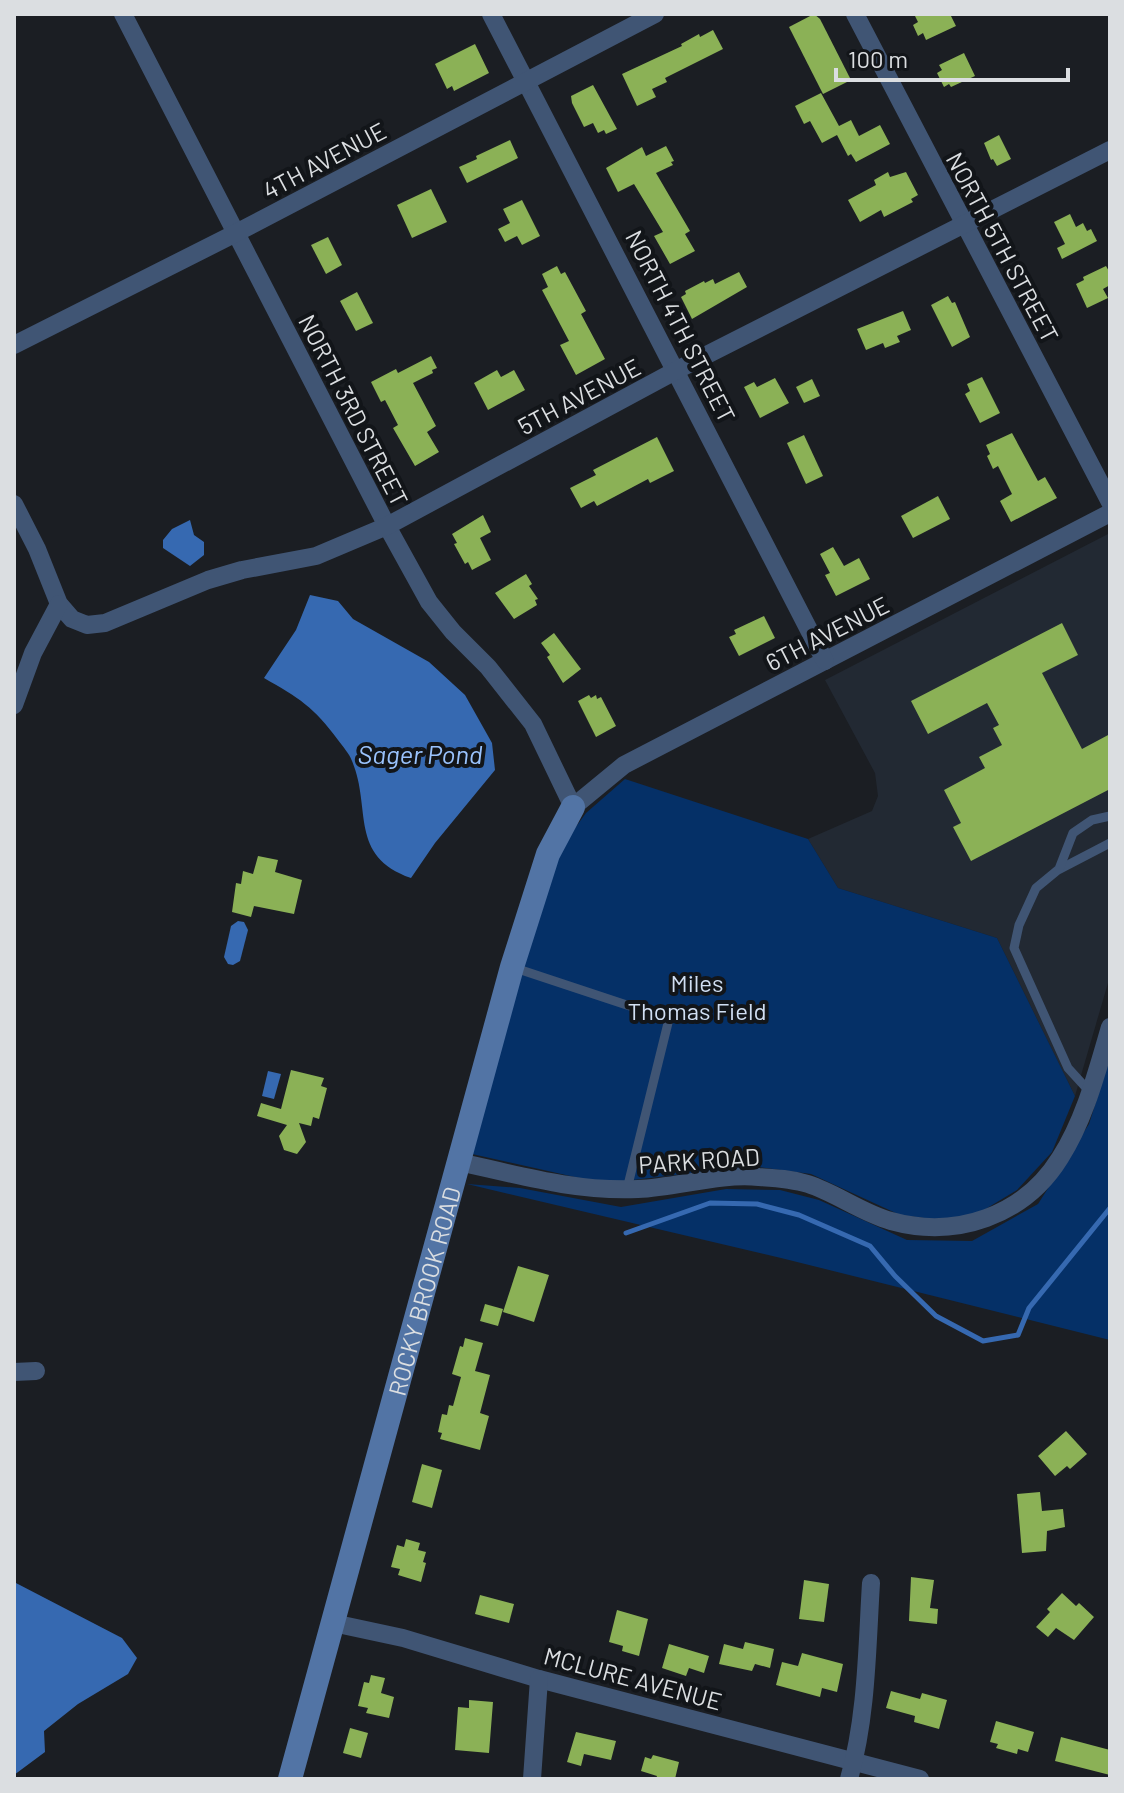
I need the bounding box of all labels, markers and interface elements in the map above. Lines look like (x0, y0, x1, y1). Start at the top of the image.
scale bar (836, 32, 1068, 82)
text: 100 m (848, 44, 908, 73)
street label: 4TH AVENUE (257, 115, 391, 205)
street label: NORTH 5TH STREET (941, 147, 1065, 347)
street label: NORTH 4TH STREET (620, 225, 742, 427)
street label: NORTH 3RD STREET (293, 309, 415, 511)
street label: 5TH AVENUE (513, 352, 645, 440)
street label: 6TH AVENUE (760, 590, 894, 676)
water label: Sager Pond (357, 738, 483, 769)
park label: Miles Thomas Field (627, 968, 767, 1025)
street label: PARK ROAD (637, 1141, 761, 1179)
street label: ROCKY BROOK ROAD (381, 1183, 466, 1399)
street label: MCLURE AVENUE (541, 1640, 725, 1716)

